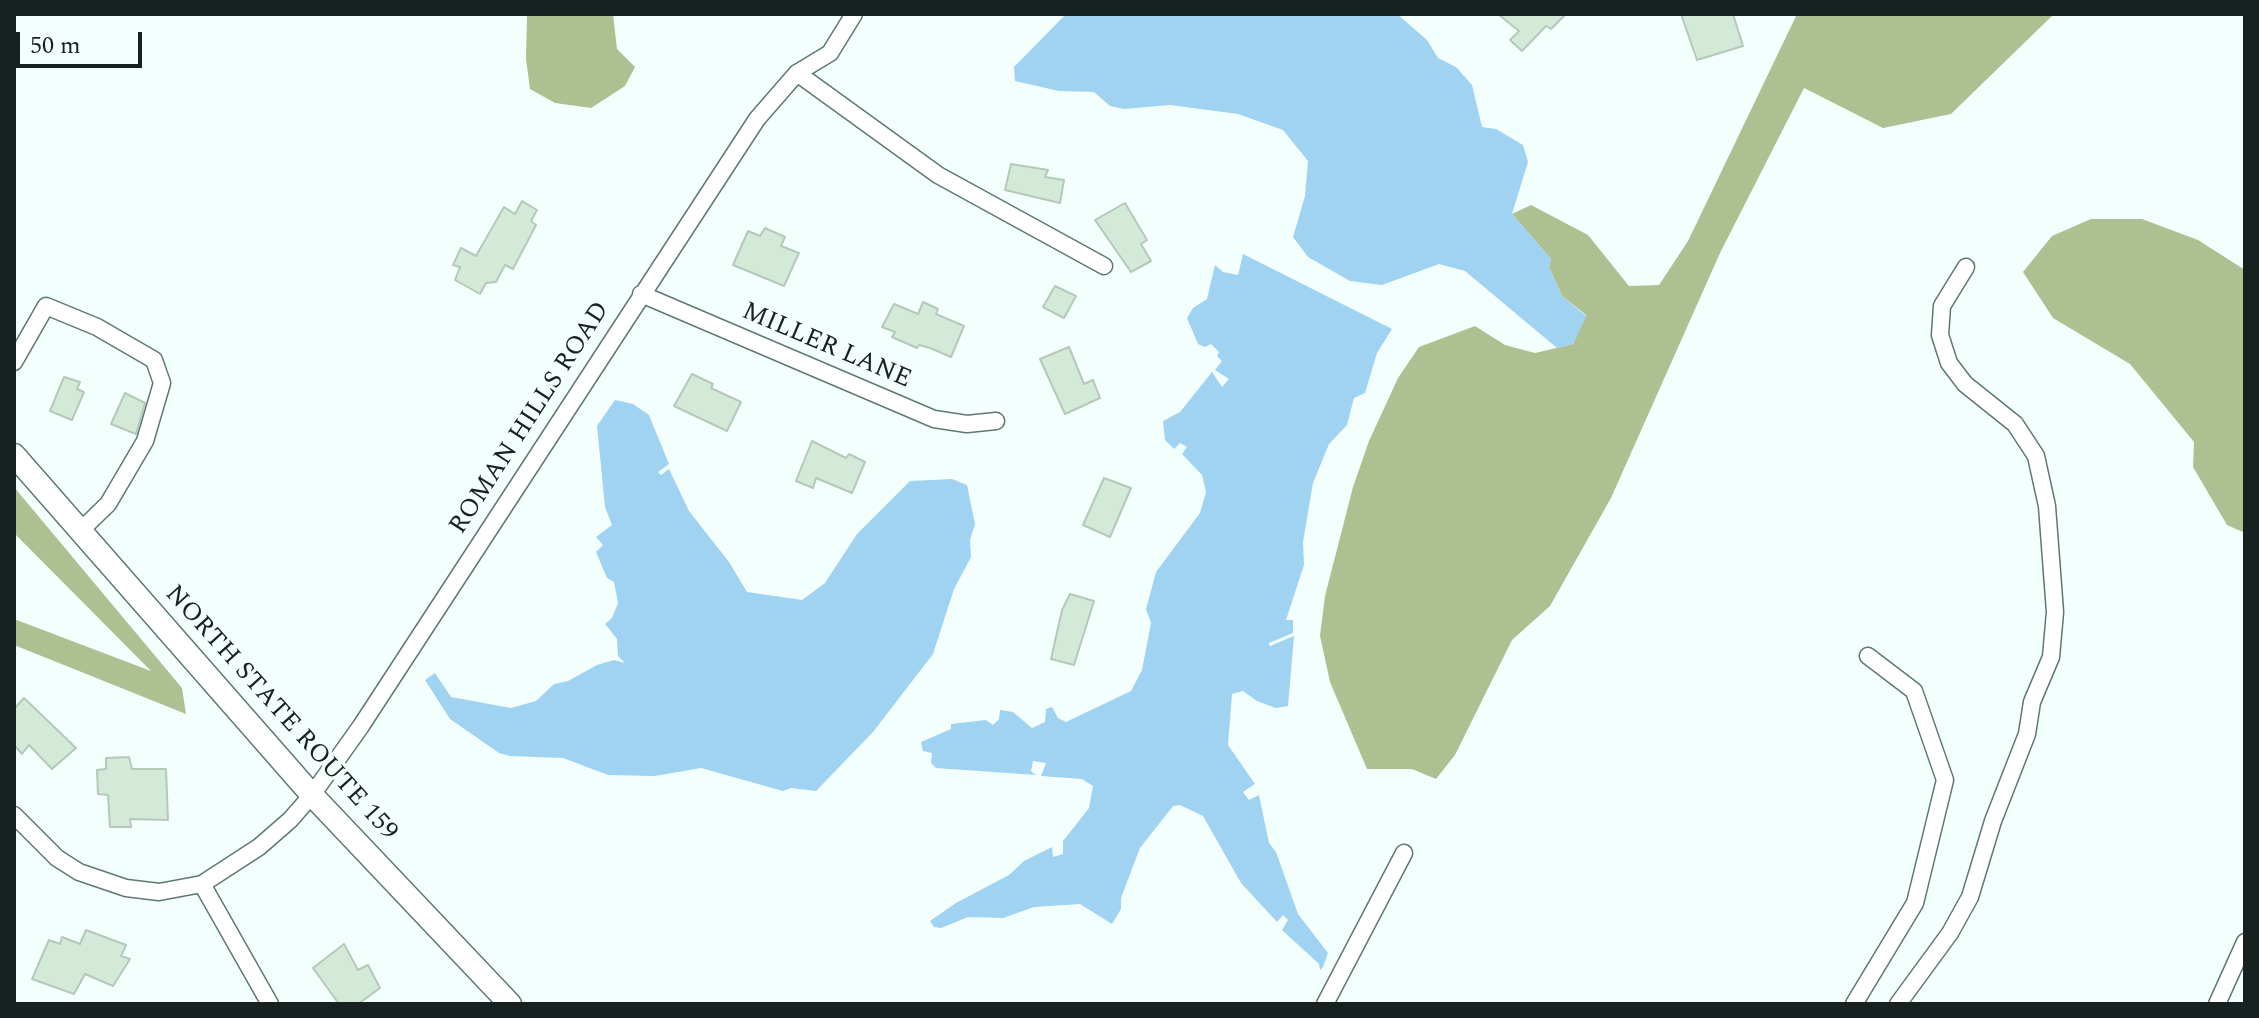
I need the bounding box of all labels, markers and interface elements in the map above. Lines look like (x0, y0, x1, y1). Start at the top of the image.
scale bar (20, 16, 146, 66)
text: 50 m (30, 28, 81, 64)
street label: ROMAN HILLS ROAD (444, 297, 618, 541)
street label: MILLER LANE (737, 297, 915, 397)
street label: NORTH STATE ROUTE 159 (157, 580, 403, 848)

